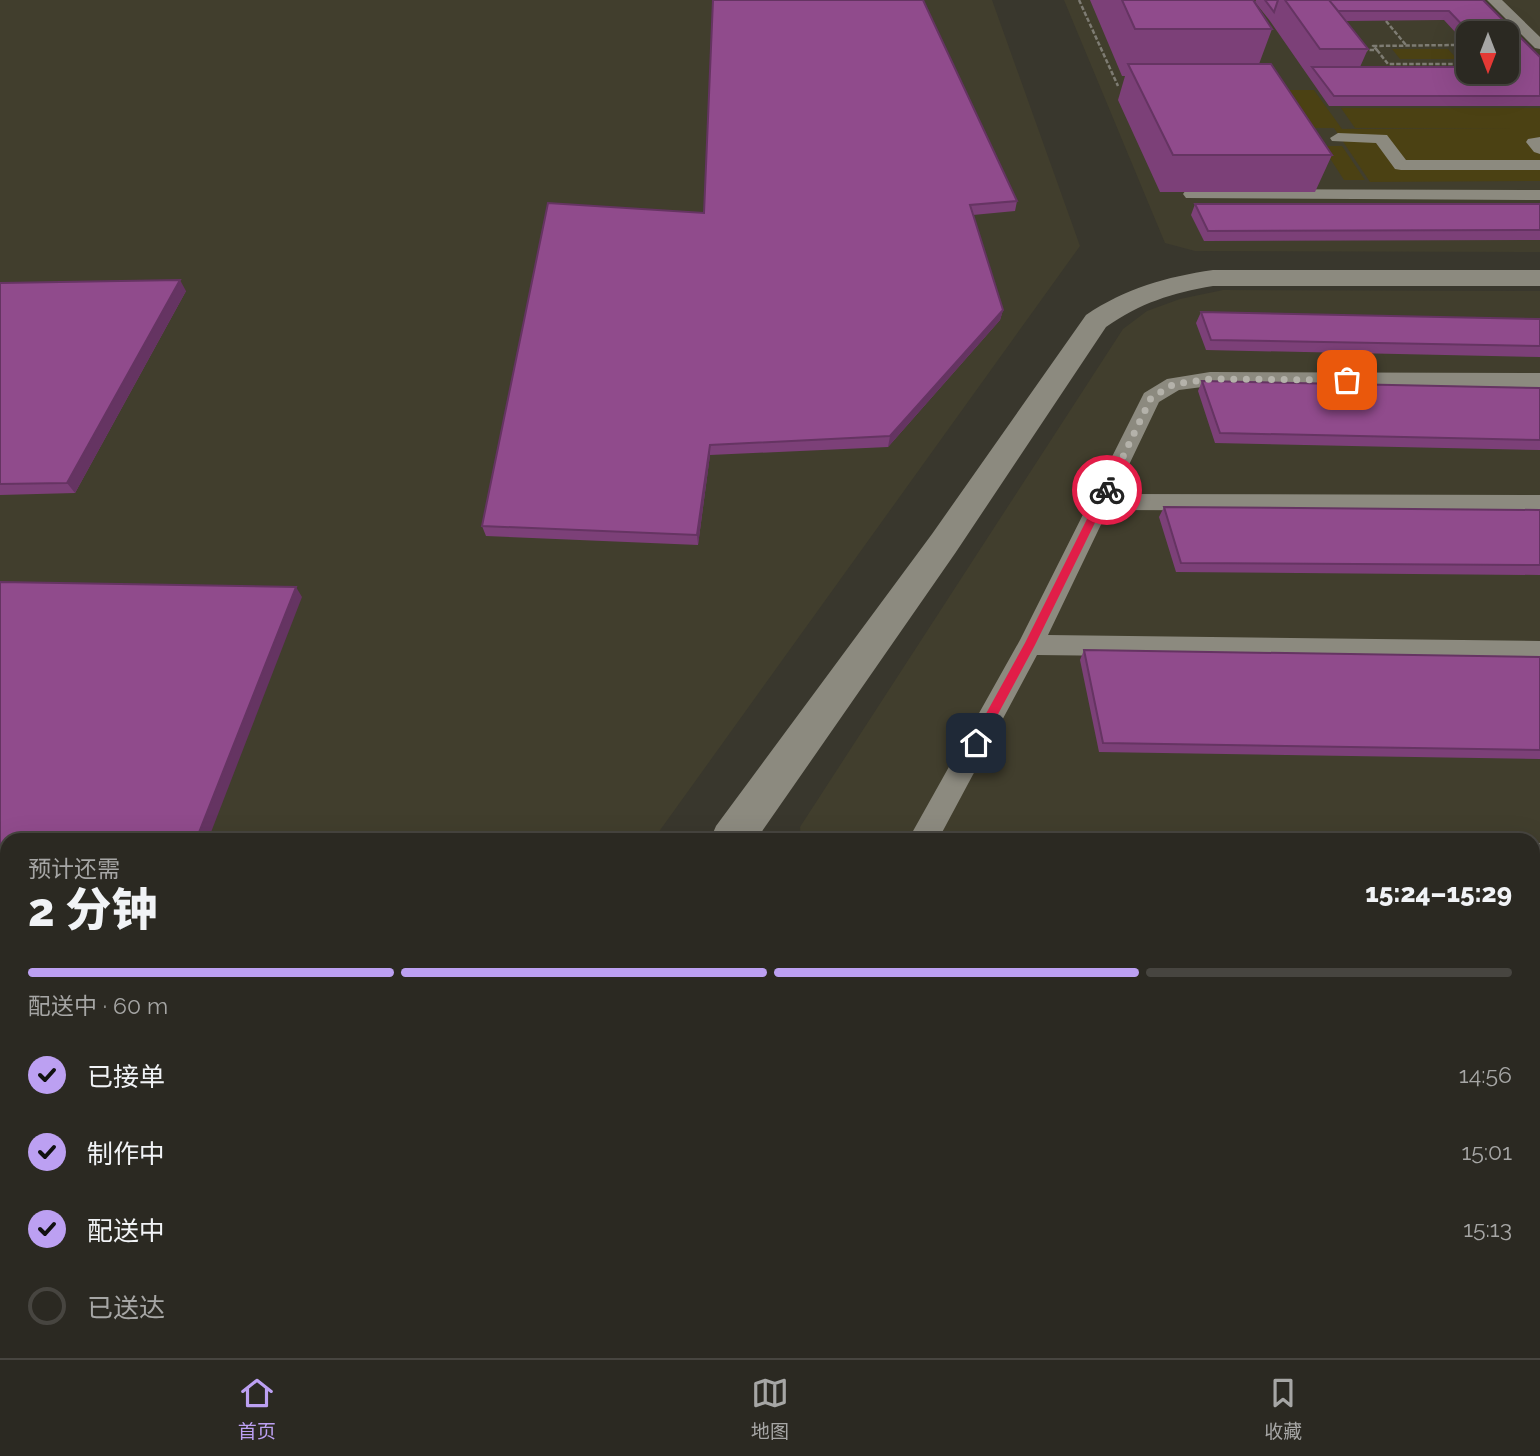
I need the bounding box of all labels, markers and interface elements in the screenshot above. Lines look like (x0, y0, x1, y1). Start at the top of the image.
north arrow (1456, 21, 1519, 84)
map controls (1456, 21, 1519, 84)
pin (1317, 350, 1377, 410)
icon: bag (1328, 361, 1366, 399)
courier (1072, 455, 1142, 525)
icon: bike (1088, 471, 1126, 509)
pin (946, 713, 1006, 773)
icon: home (957, 724, 995, 762)
text: 预计还需 (28, 855, 120, 882)
text: 15:24–15:29 (1365, 878, 1512, 908)
text: 2 分钟 (28, 883, 157, 937)
text: 配送中 · 60 m (28, 992, 168, 1019)
icon: check (28, 1056, 66, 1094)
text: 14:56 (1459, 1061, 1512, 1088)
text: 已接单 (87, 1062, 165, 1092)
icon: check (28, 1133, 66, 1171)
text: 15:01 (1461, 1138, 1512, 1165)
text: 制作中 (87, 1139, 165, 1169)
icon: check (28, 1210, 66, 1248)
text: 15:13 (1463, 1215, 1512, 1242)
text: 配送中 (87, 1216, 165, 1246)
text: 已送达 (87, 1293, 165, 1323)
tab: 首页 (238, 1374, 276, 1443)
tab: 地图 (751, 1374, 789, 1443)
tab: 收藏 (1264, 1374, 1302, 1443)

